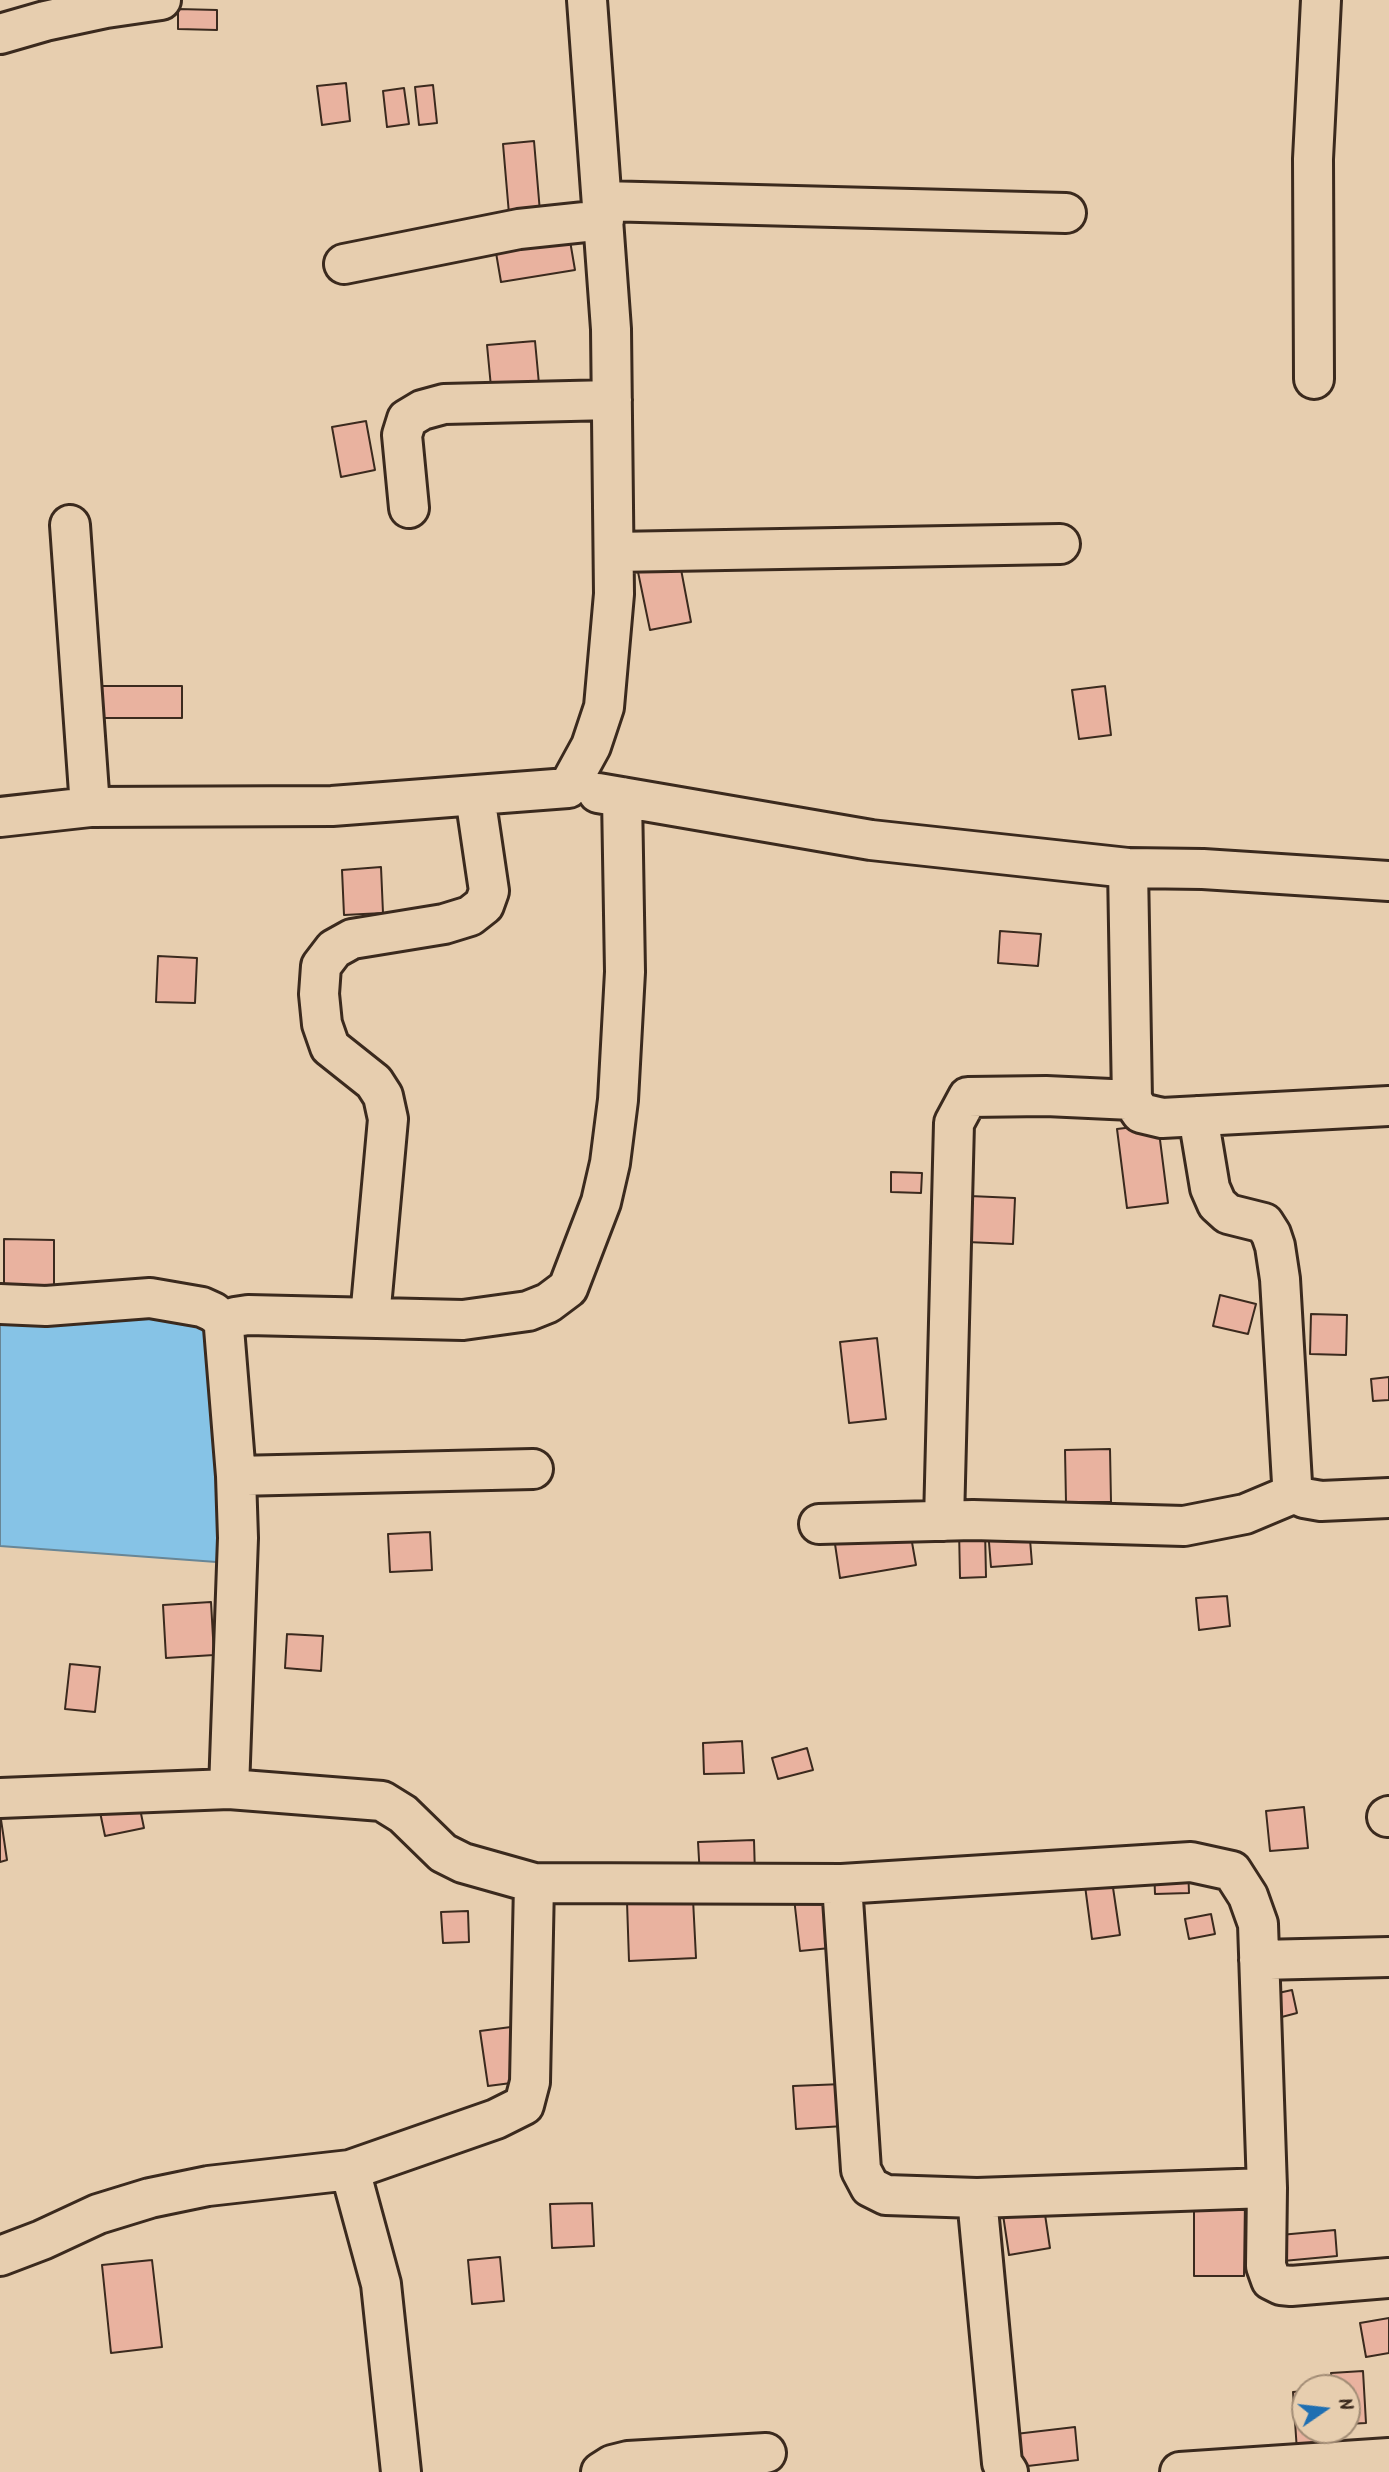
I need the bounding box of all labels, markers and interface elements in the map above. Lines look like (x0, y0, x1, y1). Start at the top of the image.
north arrow (1291, 2374, 1361, 2444)
text: N (1328, 2395, 1360, 2414)

